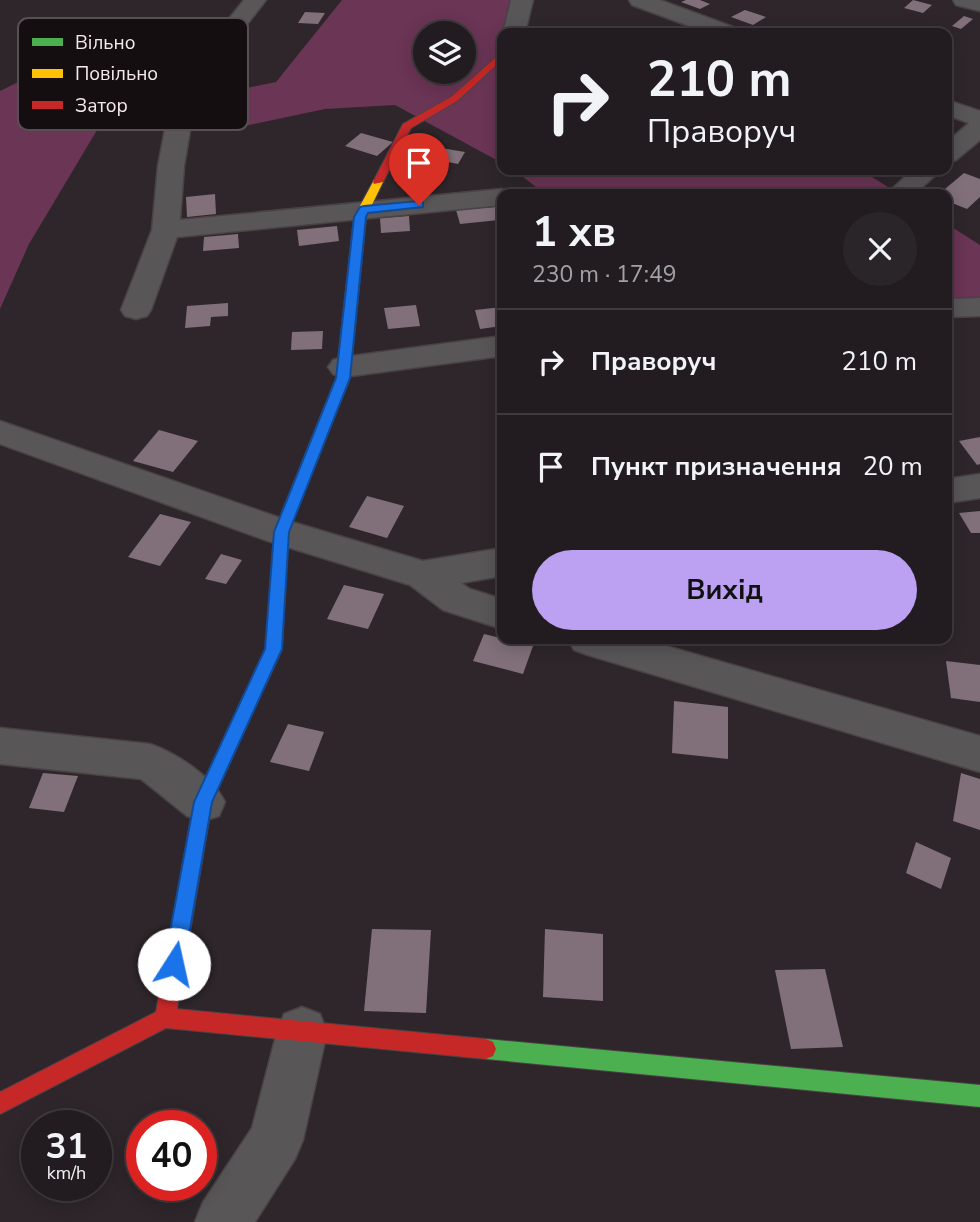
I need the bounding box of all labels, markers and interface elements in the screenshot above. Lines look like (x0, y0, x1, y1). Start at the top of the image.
legend (18, 18, 248, 130)
map controls (413, 21, 476, 84)
button: layers (413, 21, 476, 84)
text: Вільно (75, 30, 135, 56)
text: 210 m (647, 46, 791, 113)
icon: right (532, 56, 623, 147)
text: Повільно (75, 61, 158, 87)
text: Затор (75, 93, 128, 119)
text: Праворуч (647, 110, 796, 153)
pin (389, 133, 449, 205)
icon: arrive (400, 144, 438, 182)
text: 1 хв (532, 204, 616, 261)
button: close (843, 212, 917, 286)
text: 230 m · 17:49 (532, 259, 677, 290)
icon: right (532, 343, 570, 381)
text: Праворуч (591, 344, 716, 379)
text: 210 m (841, 344, 917, 379)
icon: arrive (532, 448, 570, 486)
text: Пункт призначення (591, 449, 842, 484)
text: 20 m (863, 449, 923, 484)
button: Вихід (532, 550, 917, 630)
position arrow (137, 927, 211, 1001)
speed limit sign: 40 (126, 1110, 217, 1201)
text: 31 (45, 1123, 88, 1170)
text: km/h (47, 1161, 86, 1185)

